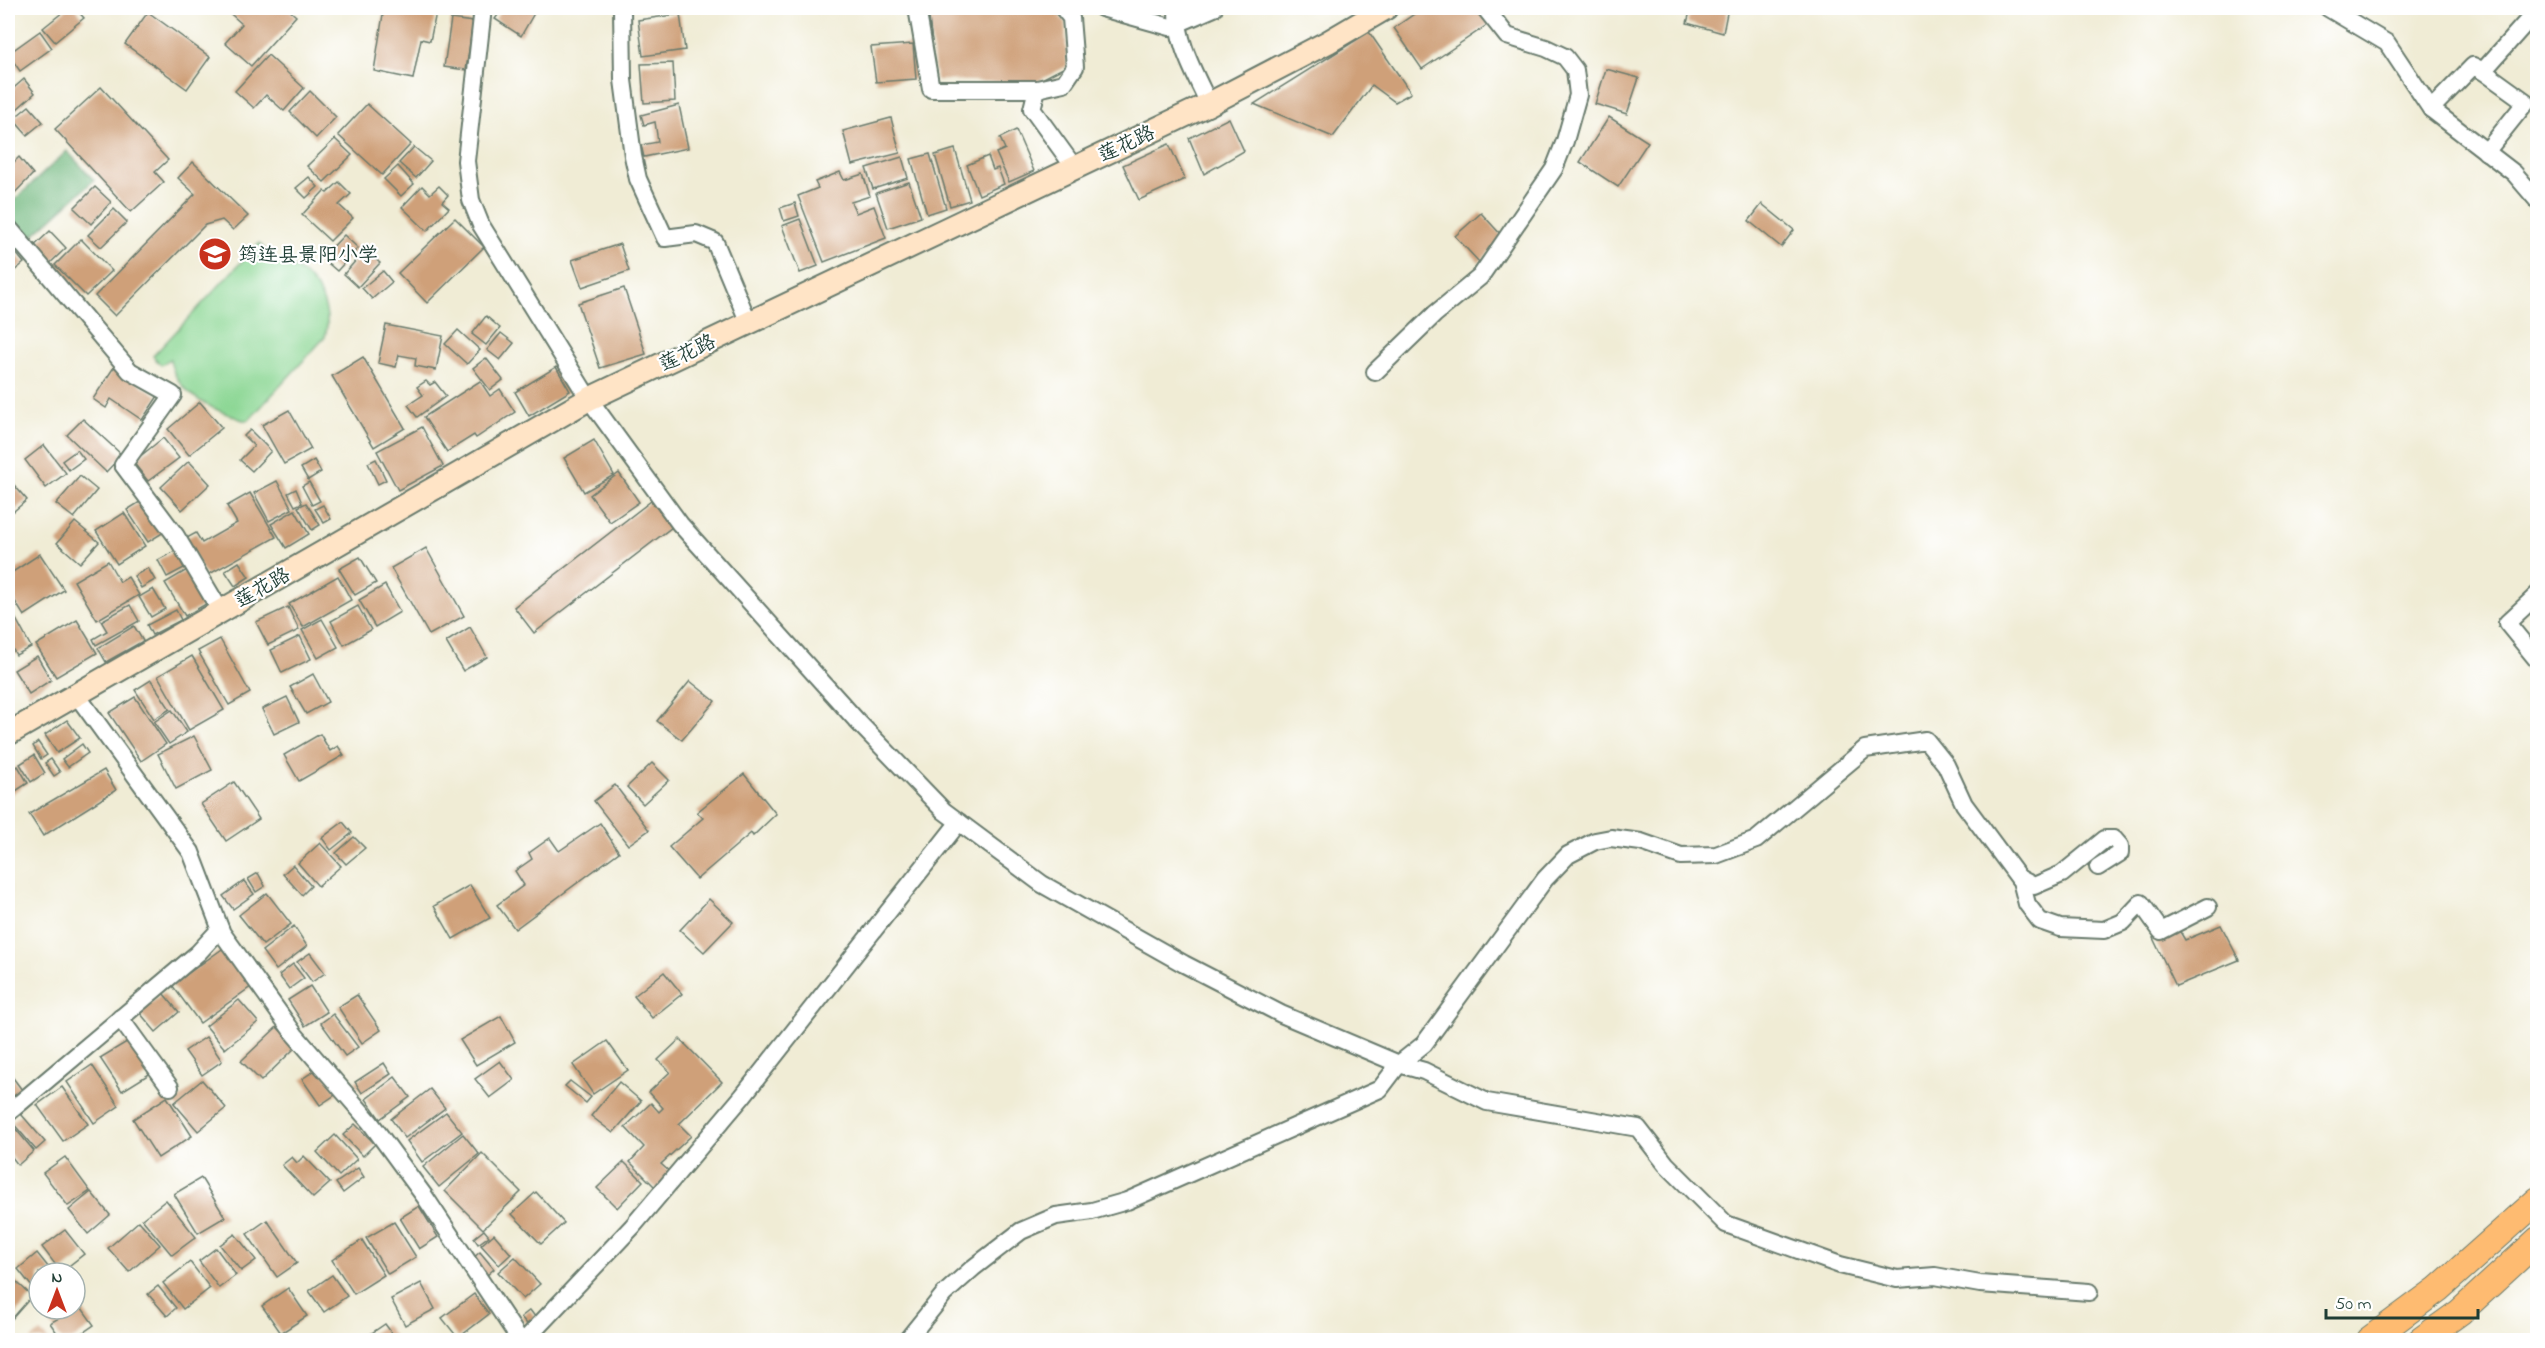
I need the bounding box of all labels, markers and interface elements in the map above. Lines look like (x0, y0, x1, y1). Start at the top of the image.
street label: 莲花路 (1094, 119, 1161, 171)
school or university icon: 筠连县景阳小学 (197, 236, 233, 272)
place label: 筠连县景阳小学 (238, 242, 378, 271)
street label: 莲花路 (655, 328, 722, 380)
street label: 莲花路 (230, 561, 297, 617)
north arrow (27, 1261, 87, 1321)
text: N (52, 1266, 63, 1290)
scale bar (2326, 1282, 2478, 1320)
text: 50 m (2335, 1292, 2372, 1318)

